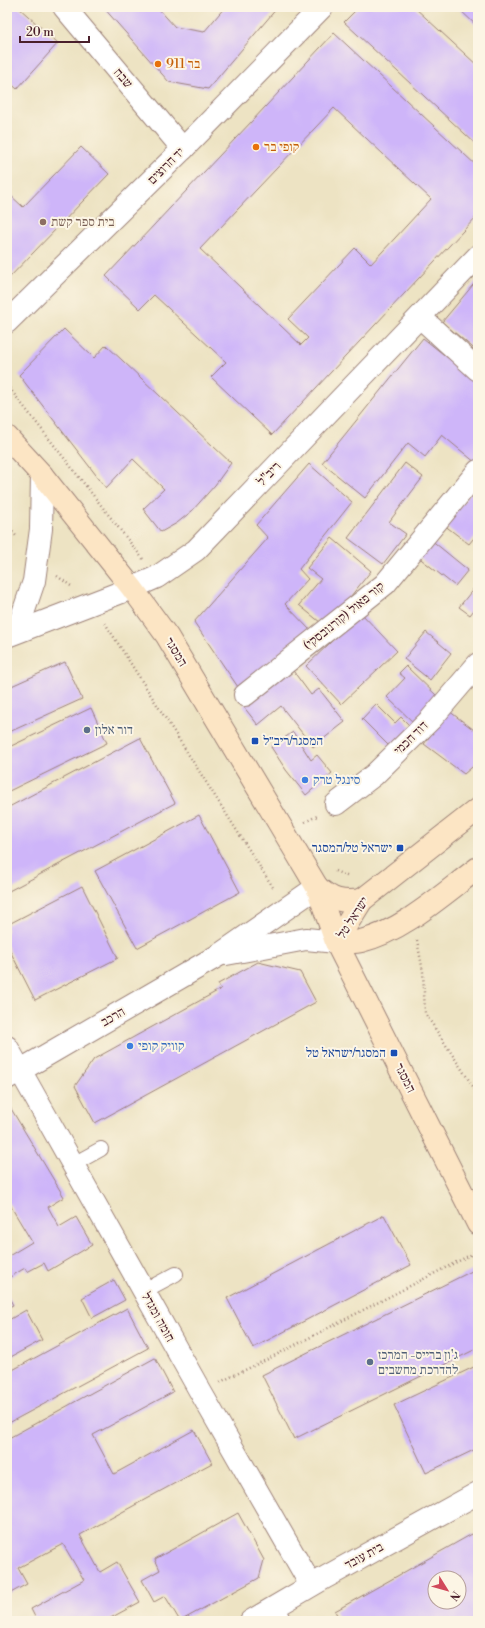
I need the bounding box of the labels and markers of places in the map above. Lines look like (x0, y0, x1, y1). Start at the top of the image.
place label: בר 911 (166, 56, 200, 72)
marker: בר 911 (153, 59, 163, 69)
place label: קופי בר (264, 139, 299, 155)
marker: קופי בר (251, 142, 261, 152)
place label: בית ספר קשת (51, 214, 115, 230)
marker: בית ספר קשת (38, 217, 48, 227)
place label: דור אלון (95, 722, 133, 738)
marker: דור אלון (82, 725, 92, 735)
place label: המסגר/ריב״ל (263, 733, 323, 749)
marker: המסגר/ריב״ל (250, 736, 260, 746)
place label: סינגל טרק (313, 772, 360, 788)
marker: סינגל טרק (300, 775, 310, 785)
place label: ישראל טל/המסגר (312, 840, 392, 856)
marker: ישראל טל/המסגר (395, 843, 405, 853)
place label: קוויק קופי (138, 1038, 185, 1054)
marker: קוויק קופי (125, 1041, 135, 1051)
place label: המסגר/ישראל טל (306, 1045, 386, 1061)
marker: המסגר/ישראל טל (389, 1048, 399, 1058)
place label: ג'ון ברייס- המרכז להדרכת מחשבים (378, 1347, 458, 1378)
marker: ג'ון ברייס- המרכז להדרכת מחשבים (365, 1357, 375, 1367)

